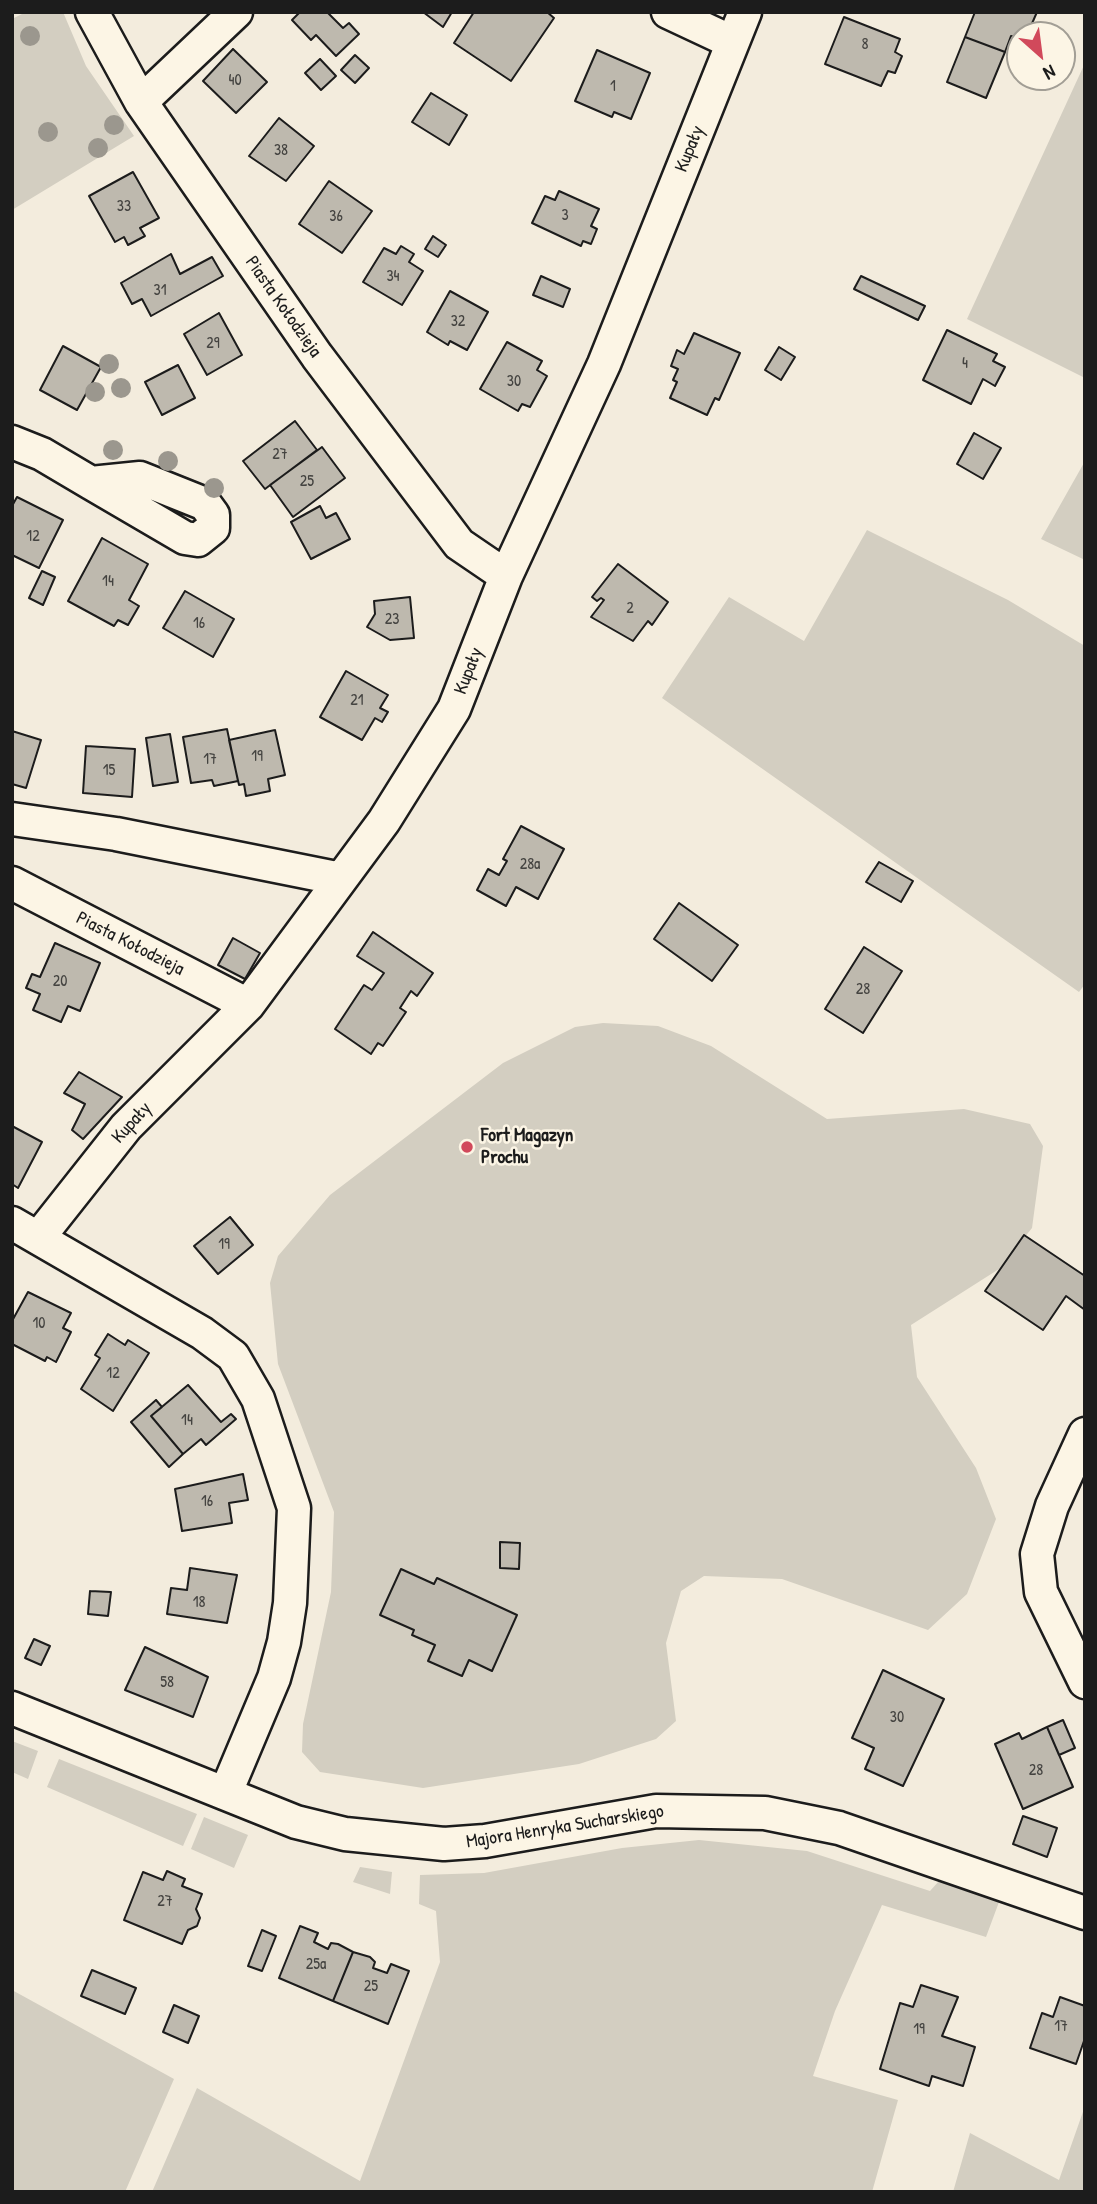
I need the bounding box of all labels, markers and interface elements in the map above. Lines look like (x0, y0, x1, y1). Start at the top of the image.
north arrow (1006, 21, 1076, 91)
house number: 8 (862, 35, 868, 55)
text: N (1039, 59, 1060, 87)
house number: 40 (228, 71, 242, 91)
house number: 1 (610, 77, 616, 97)
street label: Kupały (670, 122, 710, 176)
house number: 38 (274, 141, 288, 161)
house number: 33 (117, 197, 131, 217)
house number: 3 (561, 206, 569, 226)
house number: 36 (329, 207, 343, 227)
street label: Piasta Kołodzieja (240, 252, 326, 362)
house number: 34 (386, 267, 400, 287)
house number: 31 (154, 281, 166, 301)
house number: 32 (451, 312, 465, 332)
house number: 29 (206, 334, 220, 354)
house number: 4 (962, 354, 968, 374)
house number: 30 (507, 372, 521, 392)
house number: 27 (272, 445, 288, 465)
house number: 25 (300, 472, 314, 492)
house number: 12 (26, 527, 40, 547)
house number: 14 (102, 572, 114, 592)
house number: 2 (626, 599, 634, 619)
house number: 23 (385, 610, 399, 630)
house number: 16 (193, 614, 205, 634)
street label: Kupały (450, 644, 488, 698)
house number: 21 (350, 691, 364, 711)
house number: 19 (251, 747, 263, 767)
house number: 17 (203, 750, 217, 770)
house number: 15 (103, 761, 115, 781)
house number: 28a (520, 855, 540, 875)
street label: Piasta Kołodzieja (72, 907, 188, 981)
house number: 20 (53, 972, 67, 992)
house number: 28 (856, 980, 870, 1000)
street label: Kupały (107, 1097, 157, 1149)
place label: Fort Magazyn Prochu (481, 1125, 573, 1169)
marker: Fort Magazyn Prochu (459, 1139, 475, 1155)
house number: 19 (218, 1235, 230, 1255)
house number: 10 (33, 1314, 45, 1334)
house number: 12 (106, 1364, 120, 1384)
house number: 14 (181, 1411, 193, 1431)
house number: 16 (201, 1492, 213, 1512)
house number: 18 (193, 1593, 205, 1613)
house number: 58 (160, 1673, 174, 1693)
house number: 30 (890, 1708, 904, 1728)
house number: 28 (1029, 1761, 1043, 1781)
street label: Majora Henryka Sucharskiego (465, 1800, 665, 1854)
house number: 27 (157, 1892, 173, 1912)
house number: 25a (306, 1955, 326, 1975)
house number: 25 (364, 1977, 378, 1997)
house number: 17 (1054, 2017, 1068, 2037)
house number: 19 (913, 2020, 925, 2040)

